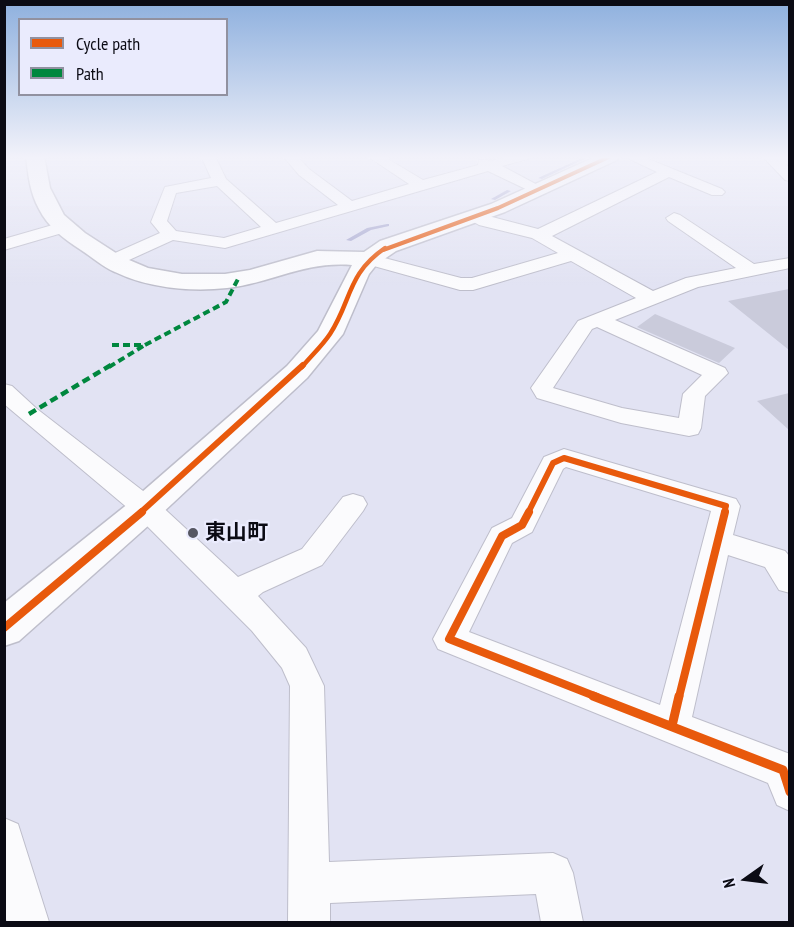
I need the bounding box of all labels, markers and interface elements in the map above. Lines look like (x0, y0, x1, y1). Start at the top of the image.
legend (18, 18, 228, 96)
text: Cycle path (76, 32, 140, 55)
text: Path (76, 62, 104, 85)
place label: 東山町 (205, 520, 268, 546)
marker: 東山町 (186, 526, 200, 540)
north arrow (716, 849, 776, 909)
text: N (718, 877, 739, 890)

